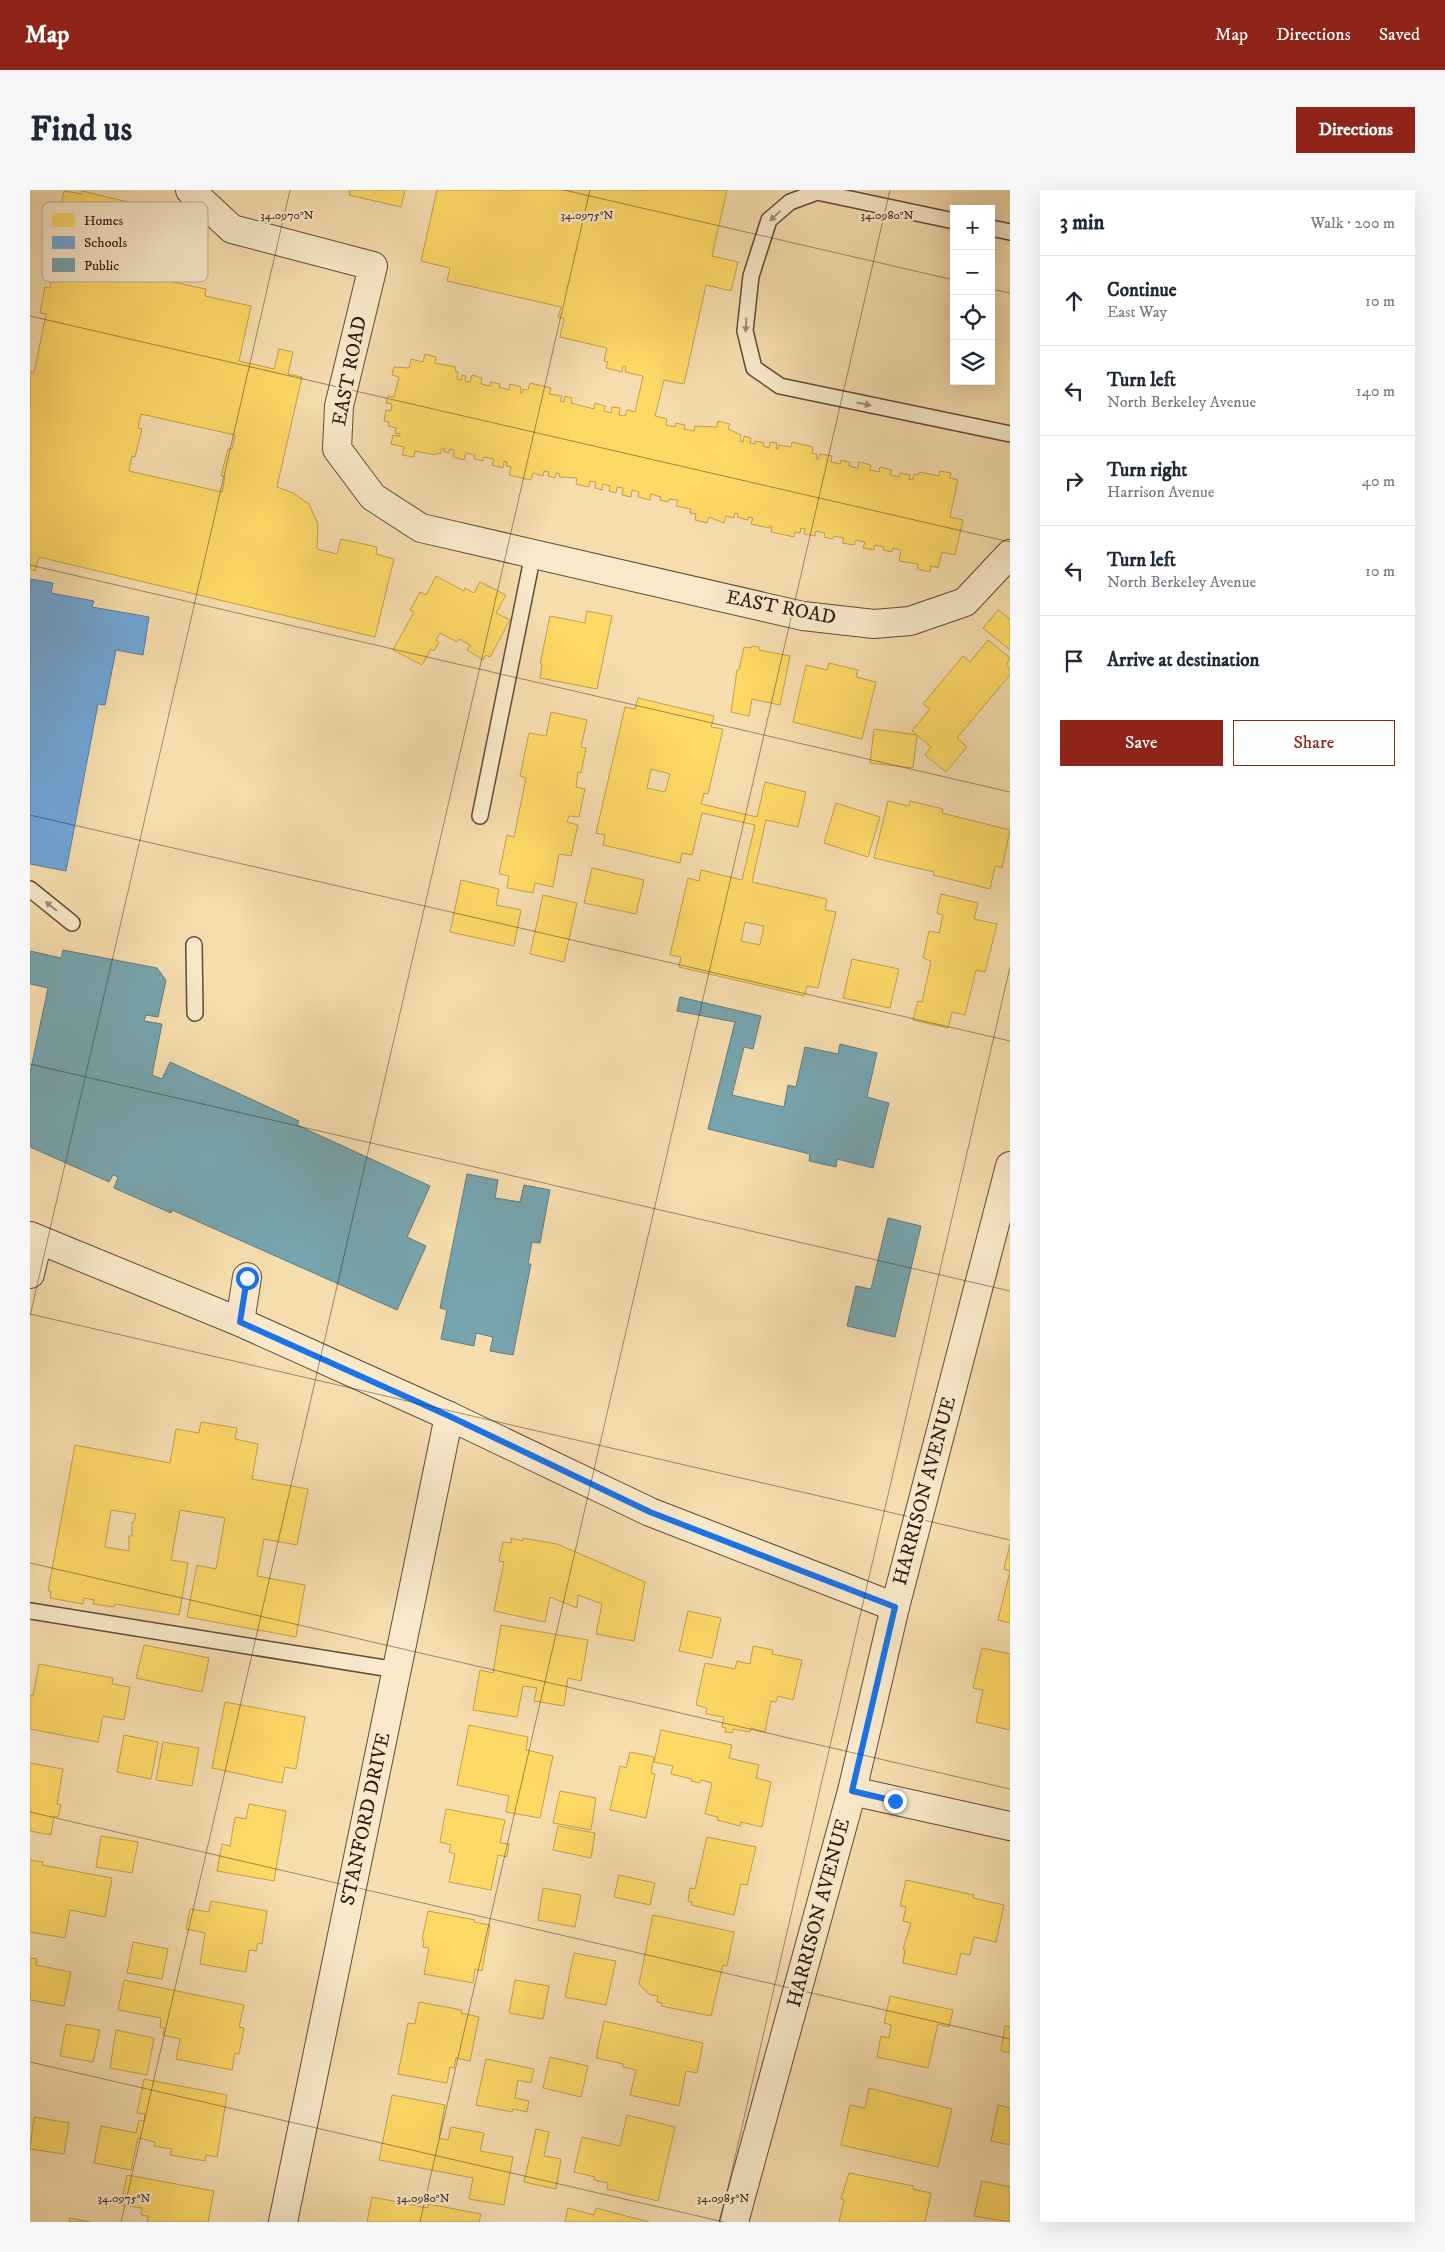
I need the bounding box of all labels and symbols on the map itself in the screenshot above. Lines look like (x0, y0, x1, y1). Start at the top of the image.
legend (42, 202, 208, 282)
text: 34.0970°N (260, 208, 314, 223)
text: 34.0975°N (561, 208, 614, 223)
text: 34.0980°N (860, 208, 914, 223)
one-way arrow (769, 210, 781, 222)
text: Homes (84, 212, 124, 230)
text: Schools (84, 234, 127, 252)
text: Public (84, 257, 119, 275)
street label: EAST ROAD (327, 314, 373, 428)
one-way arrow (742, 317, 750, 333)
one-way arrow (857, 400, 872, 408)
street label: EAST ROAD (724, 585, 838, 631)
one-way arrow (45, 900, 58, 911)
route start (236, 1267, 259, 1290)
street label: HARRISON AVENUE (888, 1394, 962, 1588)
street label: STANFORD DRIVE (335, 1730, 397, 1908)
route end (884, 1790, 907, 1813)
street label: HARRISON AVENUE (782, 1816, 856, 2010)
text: 34.0975°N (98, 2191, 151, 2206)
text: 34.0980°N (396, 2191, 450, 2206)
text: 34.0985°N (697, 2191, 749, 2206)

